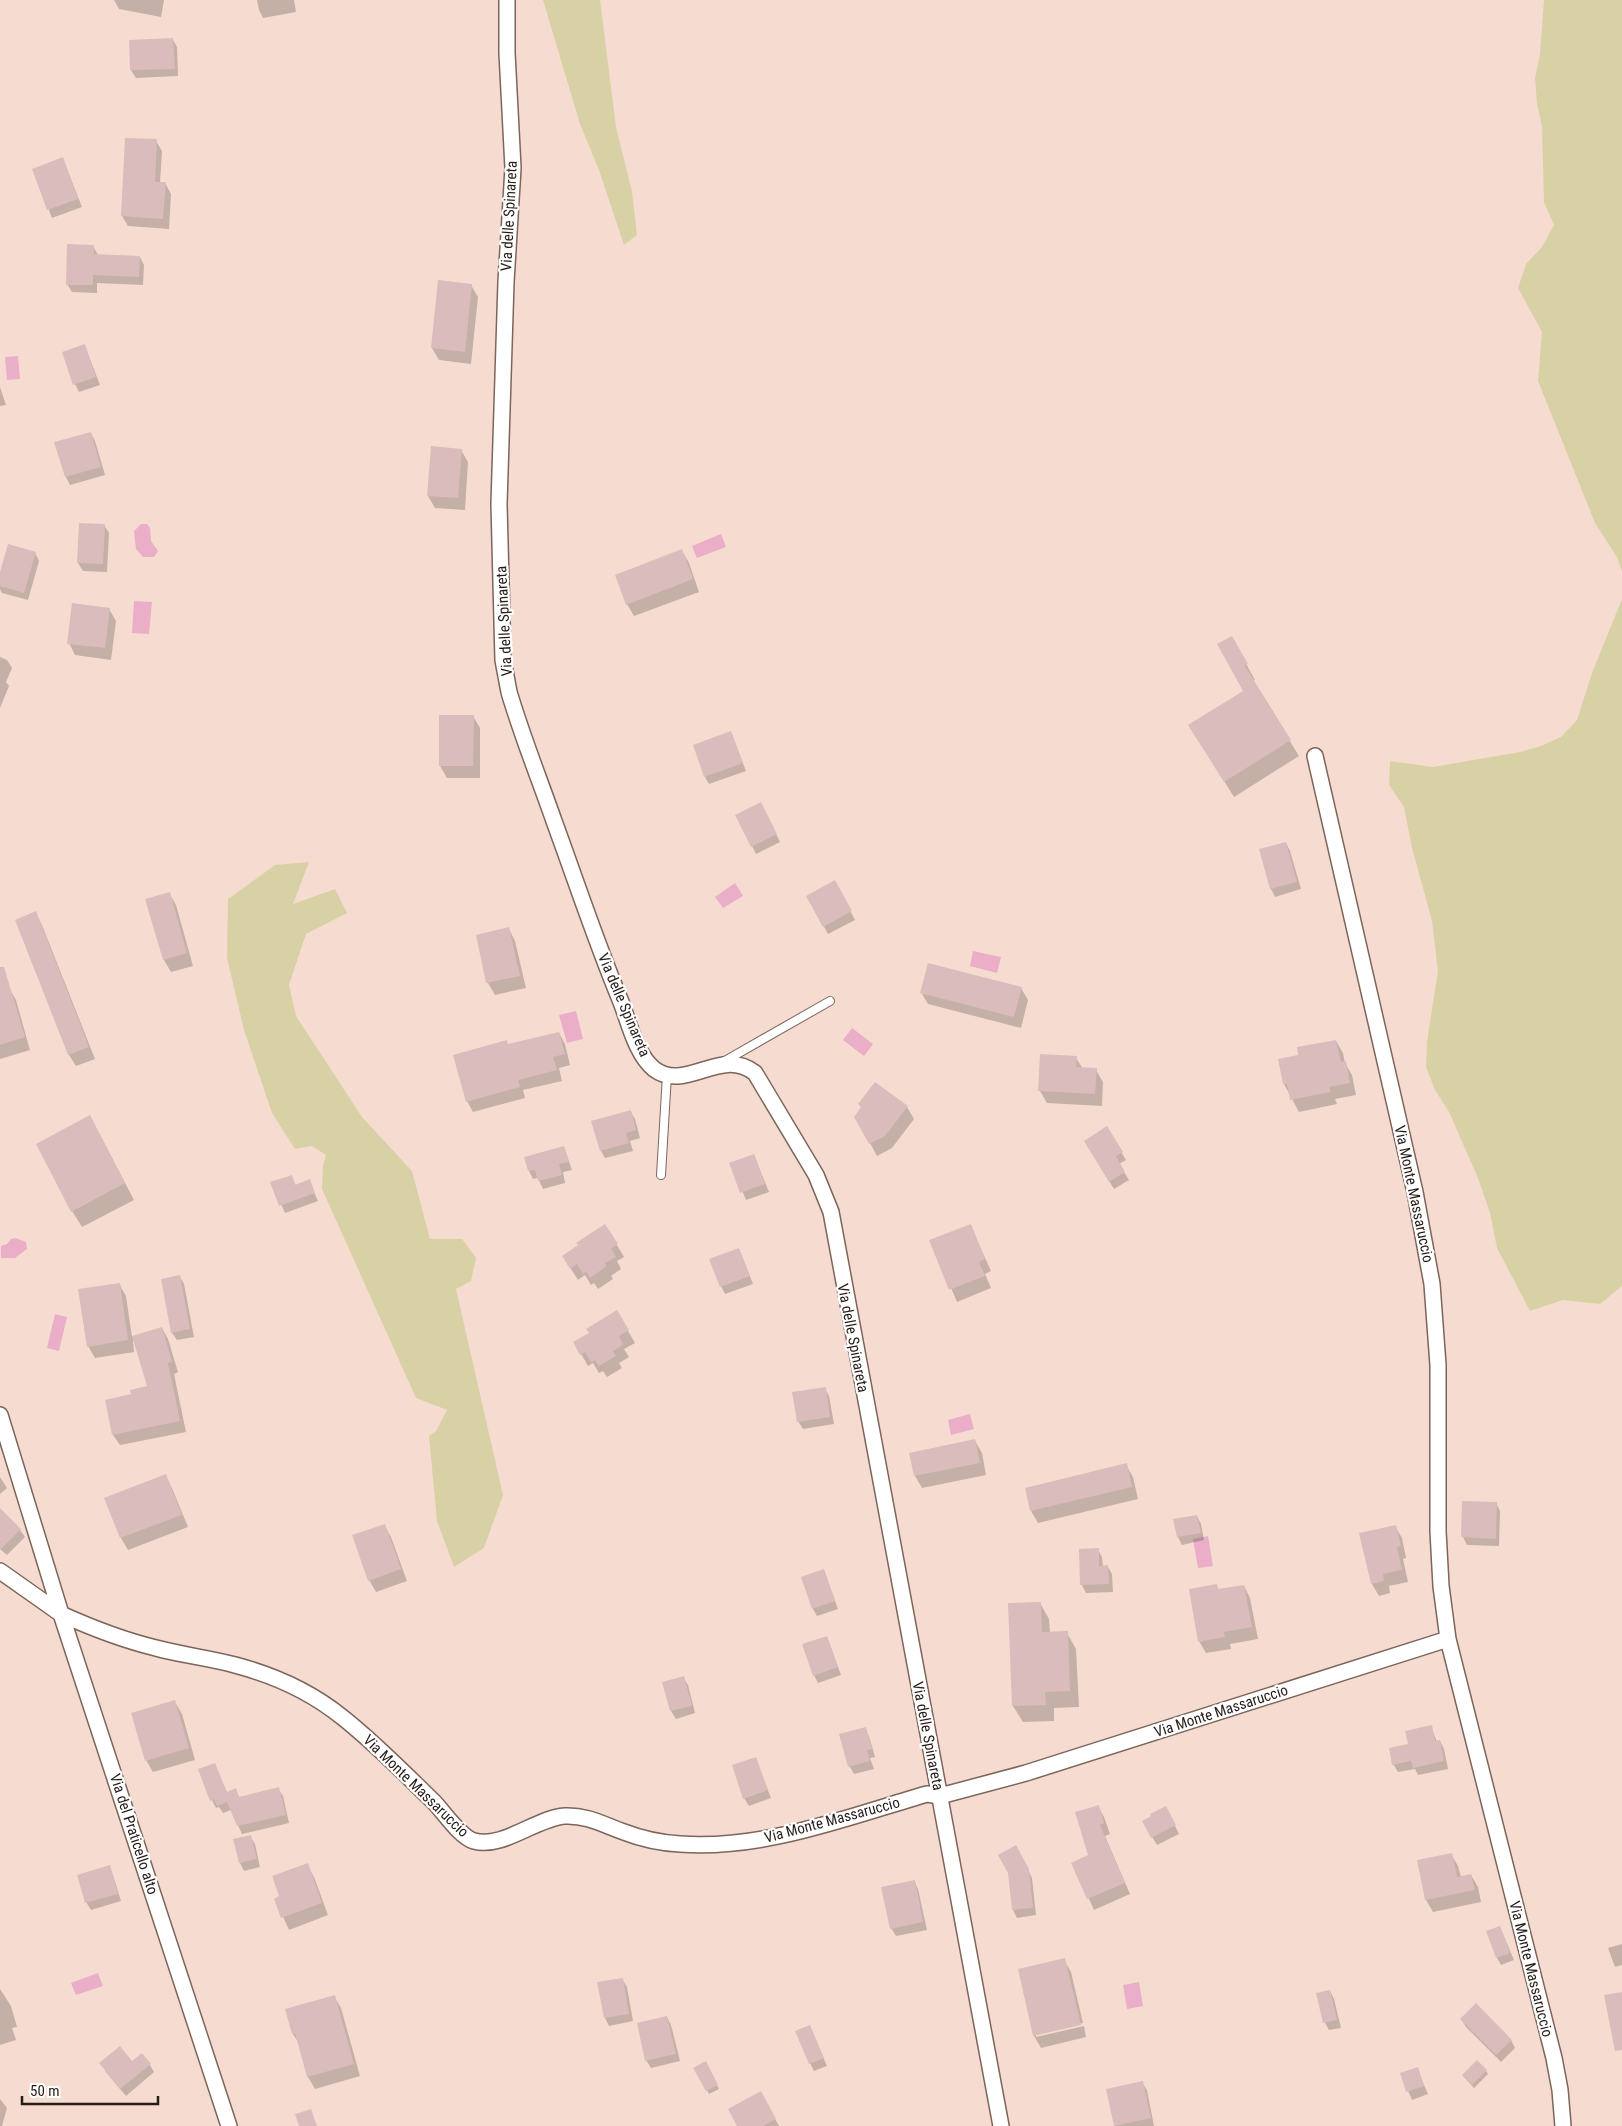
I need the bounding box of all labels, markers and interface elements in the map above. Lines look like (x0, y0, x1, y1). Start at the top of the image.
street label: Via delle Spinareta (497, 160, 521, 272)
street label: Via delle Spinareta (492, 565, 516, 677)
street label: Via delle Spinareta (594, 951, 654, 1059)
street label: Via Monte Massaruccio (1391, 1124, 1437, 1264)
street label: Via delle Spinareta (834, 1282, 872, 1394)
street label: Via delle Spinareta (909, 1680, 947, 1792)
street label: Via Monte Massaruccio (1152, 1681, 1290, 1741)
street label: Via Monte Massaruccio (360, 1731, 472, 1841)
street label: Via del Praticello alto (106, 1771, 162, 1897)
street label: Via Monte Massaruccio (762, 1793, 902, 1847)
street label: Via Monte Massaruccio (1505, 1899, 1557, 2039)
scale bar (22, 2074, 159, 2106)
text: 50 m (30, 2082, 60, 2100)

